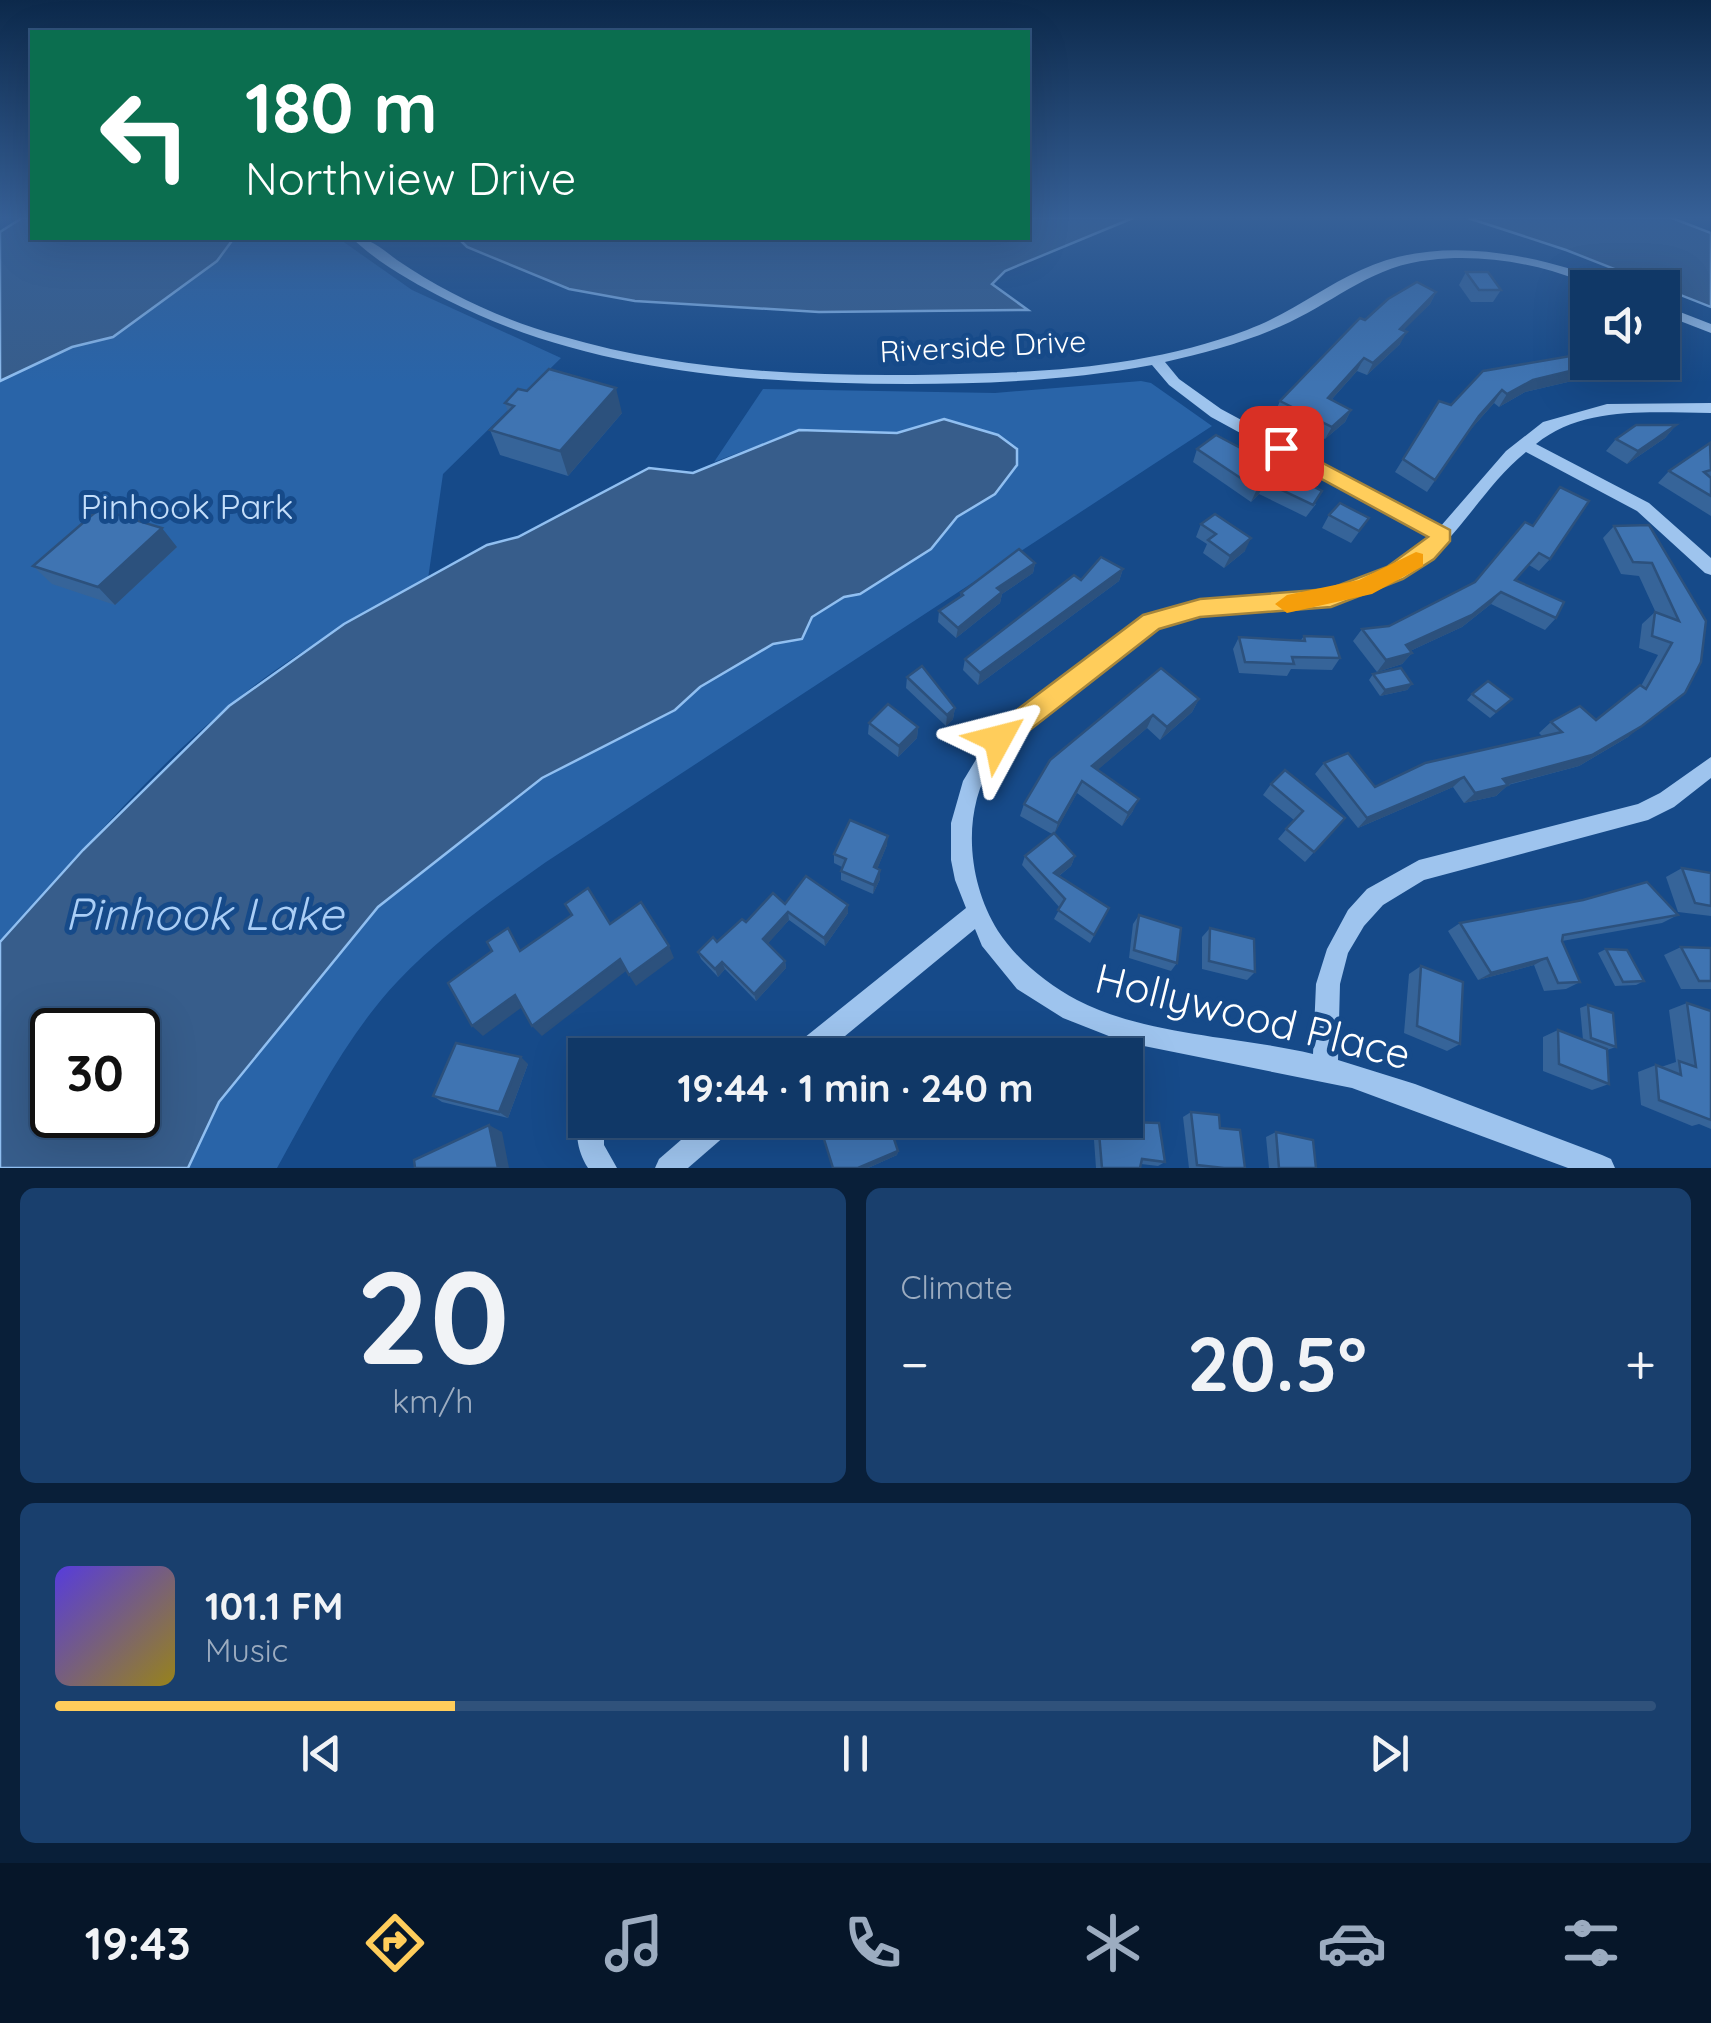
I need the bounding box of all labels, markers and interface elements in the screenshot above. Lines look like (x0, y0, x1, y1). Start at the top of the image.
text: 180 m (245, 63, 438, 151)
icon: left (80, 70, 210, 200)
text: Northview Drive (245, 150, 576, 206)
map controls (1570, 270, 1680, 380)
button: sound (1570, 270, 1680, 380)
street label: Riverside Drive (879, 322, 1087, 370)
pin (1239, 406, 1324, 491)
icon: arrive (1254, 421, 1309, 476)
park label: Pinhook Park (80, 484, 294, 528)
position arrow (946, 687, 1050, 791)
water label: Pinhook Lake (65, 885, 345, 941)
street label: Hollywood Place (1090, 951, 1416, 1080)
speed limit sign: 30 (30, 1008, 160, 1138)
text: 19:44 · 1 min · 240 m (678, 1064, 1033, 1112)
text: 20 (356, 1234, 510, 1397)
text: Climate (901, 1267, 1013, 1307)
text: 20.5° (1187, 1316, 1367, 1410)
text: − (901, 1329, 929, 1398)
text: + (1625, 1329, 1656, 1398)
text: km/h (392, 1381, 473, 1421)
text: 101.1 FM (205, 1582, 343, 1630)
text: Music (205, 1630, 288, 1670)
icon: previous (294, 1726, 349, 1781)
icon: pause (828, 1726, 883, 1781)
icon: next (1362, 1726, 1417, 1781)
icon: directions (360, 1908, 430, 1978)
icon: music (599, 1908, 669, 1978)
icon: phone (838, 1908, 908, 1978)
icon: climate (1078, 1908, 1148, 1978)
icon: car (1317, 1908, 1387, 1978)
icon: filters (1556, 1908, 1626, 1978)
text: 19:43 (85, 1915, 191, 1971)

